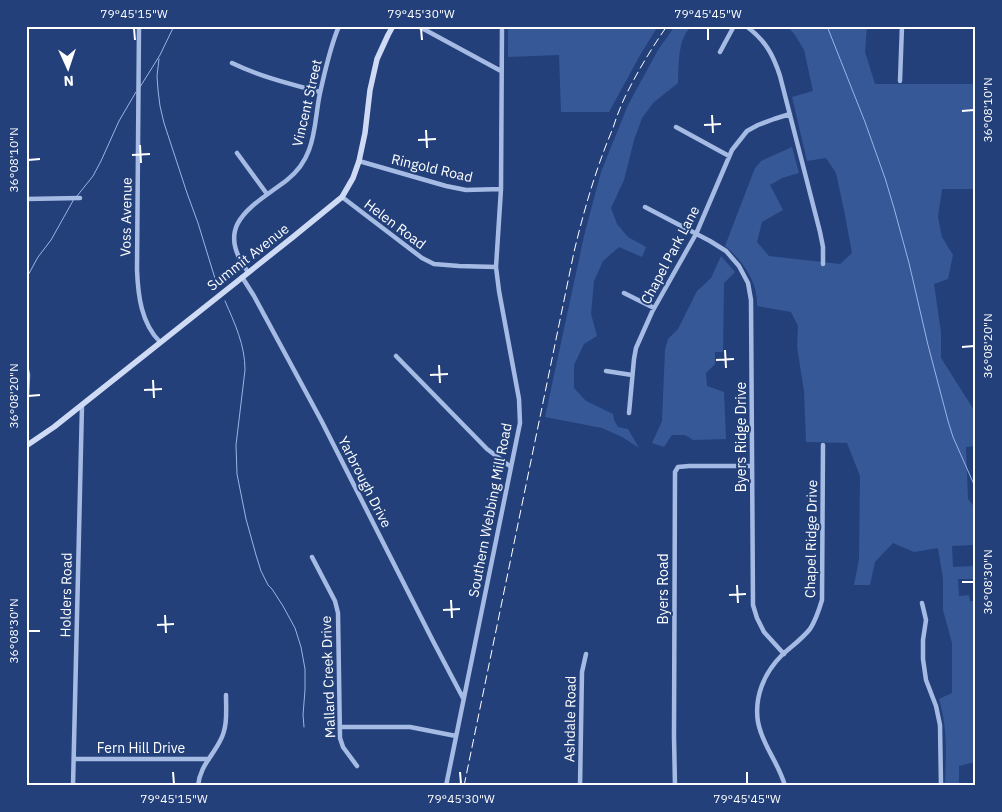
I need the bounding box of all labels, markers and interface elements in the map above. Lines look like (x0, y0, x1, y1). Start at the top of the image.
text: 79°45'15"W (100, 6, 168, 21)
text: 79°45'30"W (387, 6, 455, 21)
text: 79°45'45"W (674, 6, 742, 21)
north arrow (42, 42, 92, 92)
street label: Vincent Street (288, 57, 326, 148)
text: N (63, 72, 74, 90)
text: 36°08'10"N (980, 77, 995, 143)
text: 36°08'10"N (6, 127, 21, 193)
street label: Ringold Road (390, 150, 474, 186)
street label: Voss Avenue (116, 177, 136, 257)
street label: Helen Road (361, 195, 429, 253)
street label: Chapel Park Lane (637, 202, 704, 307)
street label: Summit Avenue (203, 219, 293, 295)
text: 36°08'20"N (980, 313, 995, 379)
text: 36°08'20"N (6, 363, 21, 429)
street label: Byers Ridge Drive (732, 382, 750, 492)
street label: Southern Webbing Mill Road (464, 421, 516, 599)
street label: Yarbrough Drive (334, 433, 396, 531)
street label: Chapel Ridge Drive (801, 479, 821, 598)
text: 36°08'30"N (980, 549, 995, 615)
street label: Holders Road (56, 552, 76, 638)
street label: Byers Road (654, 553, 672, 625)
text: 36°08'30"N (6, 598, 21, 664)
street label: Mallard Creek Drive (317, 615, 339, 739)
street label: Ashdale Road (560, 676, 580, 762)
street label: Fern Hill Drive (97, 739, 185, 757)
text: 79°45'15"W (140, 791, 208, 806)
text: 79°45'30"W (427, 791, 495, 806)
text: 79°45'45"W (713, 791, 781, 806)

